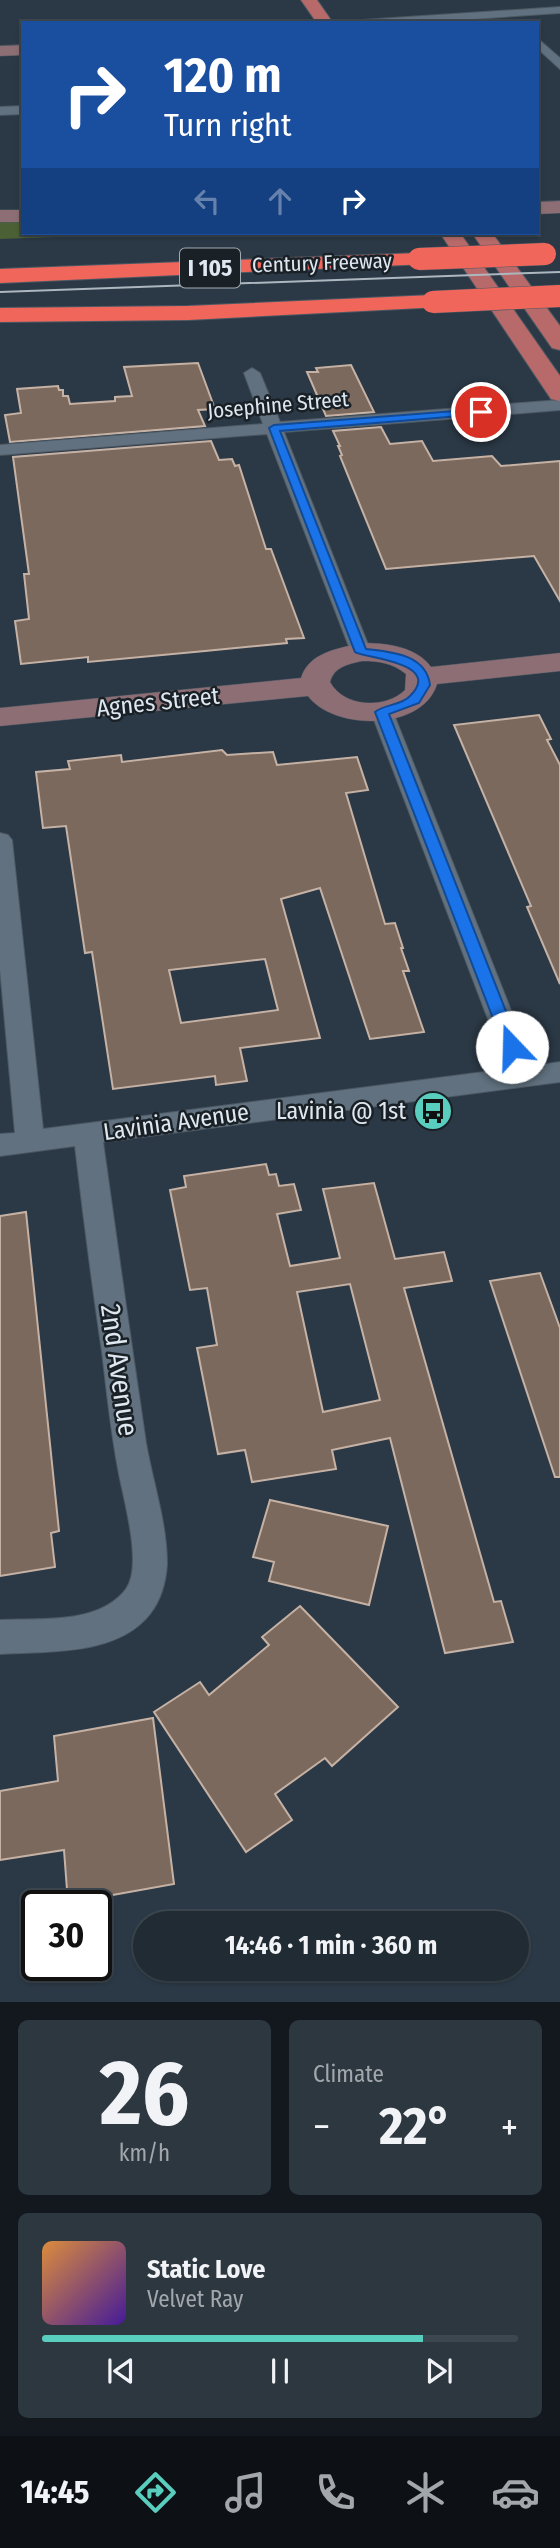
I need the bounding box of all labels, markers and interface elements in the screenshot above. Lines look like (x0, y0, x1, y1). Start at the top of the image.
text: 120 m (164, 46, 282, 105)
icon: right (49, 49, 140, 140)
text: Turn right (164, 106, 291, 144)
icon: left (188, 182, 226, 220)
icon: ahead (261, 182, 299, 220)
icon: right (334, 182, 372, 220)
road number: I 105 (180, 248, 240, 288)
street label: Century Freeway (252, 248, 393, 278)
pin (451, 382, 511, 442)
street label: Josephine Street (206, 386, 350, 424)
icon: arrive (462, 393, 500, 431)
street label: Agnes Street (95, 682, 221, 722)
position arrow (475, 1010, 549, 1084)
bus stop icon: Lavinia @ 1st (412, 1090, 454, 1132)
place label: Lavinia @ 1st (276, 1097, 406, 1125)
street label: Lavinia Avenue (101, 1098, 251, 1146)
street label: 2nd Avenue (94, 1302, 145, 1438)
speed limit sign: 30 (21, 1890, 112, 1981)
text: 14:46 · 1 min · 360 m (225, 1930, 437, 1961)
text: 26 (100, 2039, 189, 2148)
text: Climate (313, 2060, 384, 2088)
text: 22° (379, 2095, 452, 2158)
text: − (313, 2104, 330, 2150)
text: + (501, 2104, 518, 2150)
text: km/h (119, 2139, 170, 2167)
text: Static Love (147, 2254, 265, 2285)
text: Velvet Ray (147, 2285, 243, 2313)
icon: previous (102, 2352, 140, 2390)
icon: pause (261, 2352, 299, 2390)
icon: next (420, 2352, 458, 2390)
icon: directions (131, 2468, 180, 2517)
icon: music (221, 2468, 270, 2517)
icon: phone (311, 2468, 360, 2517)
icon: climate (401, 2468, 450, 2517)
icon: car (491, 2468, 540, 2517)
text: 14:45 (21, 2473, 90, 2511)

